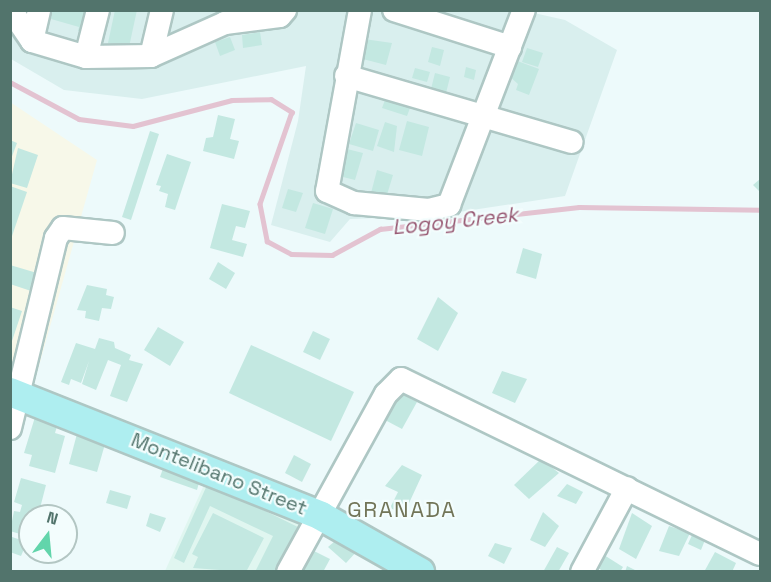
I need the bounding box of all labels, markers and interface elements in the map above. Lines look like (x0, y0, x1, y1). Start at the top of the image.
water label: Logoy Creek (391, 202, 519, 240)
street label: Montelibano Street (128, 428, 310, 520)
district label: GRANADA (347, 497, 457, 523)
north arrow (18, 504, 78, 564)
text: N (44, 507, 61, 530)

